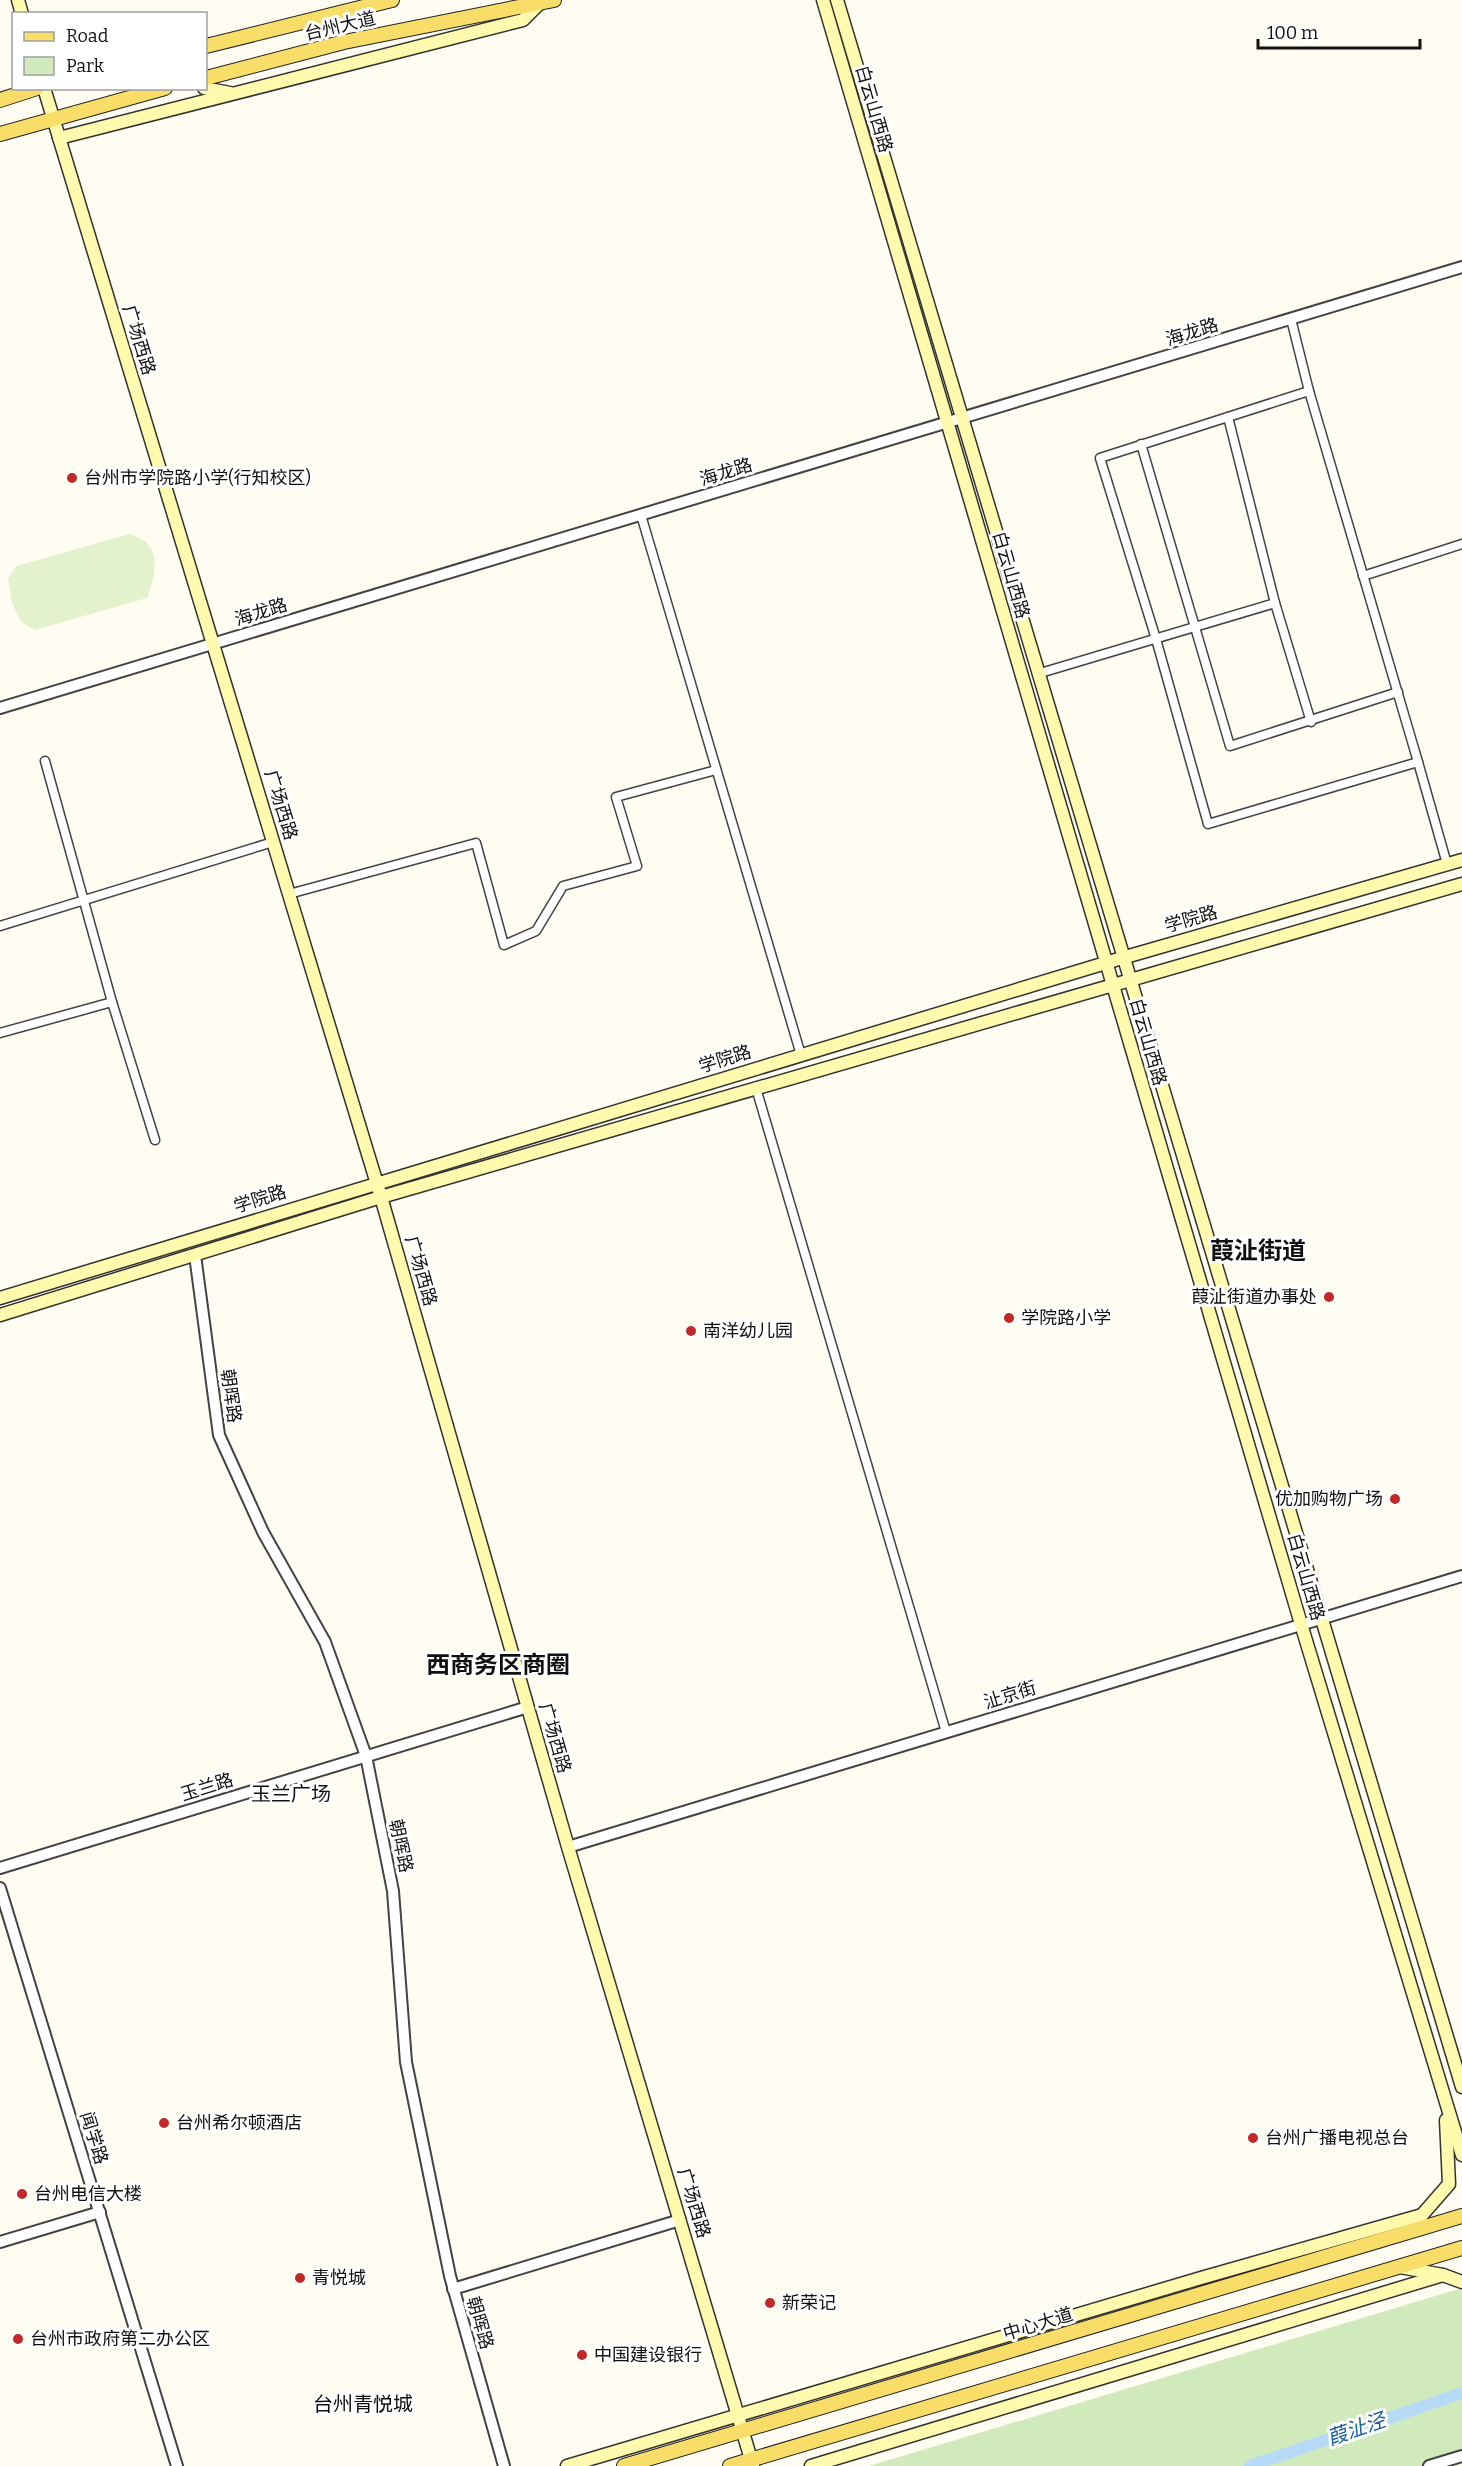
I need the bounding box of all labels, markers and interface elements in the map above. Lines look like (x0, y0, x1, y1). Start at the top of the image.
street label: 台州大道 (302, 7, 378, 45)
legend (12, 12, 207, 90)
scale bar (1258, 12, 1420, 50)
text: 100 m (1267, 22, 1318, 44)
text: Road (66, 25, 109, 47)
text: Park (66, 55, 105, 77)
street label: 白云山西路 (851, 63, 897, 155)
street label: 广场西路 (118, 302, 160, 378)
street label: 海龙路 (1163, 314, 1221, 350)
street label: 海龙路 (697, 454, 755, 490)
place label: 台州市学院路小学(行知校区) (84, 467, 311, 489)
marker: 台州市学院路小学(行知校区) (65, 471, 79, 485)
street label: 白云山西路 (988, 529, 1034, 621)
street label: 海龙路 (232, 594, 290, 630)
street label: 广场西路 (260, 767, 302, 843)
street label: 学院路 (1162, 901, 1220, 937)
street label: 白云山西路 (1125, 996, 1171, 1088)
street label: 学院路 (696, 1041, 754, 1077)
street label: 学院路 (231, 1181, 289, 1217)
street label: 广场西路 (401, 1233, 441, 1309)
district label: 葭沚街道 (1210, 1237, 1306, 1265)
place label: 葭沚街道办事处 (1191, 1286, 1317, 1308)
marker: 葭沚街道办事处 (1322, 1290, 1336, 1304)
place label: 学院路小学 (1021, 1307, 1111, 1329)
marker: 学院路小学 (1002, 1311, 1016, 1325)
place label: 南洋幼儿园 (703, 1320, 793, 1342)
marker: 南洋幼儿园 (684, 1324, 698, 1338)
street label: 朝晖路 (216, 1368, 246, 1424)
place label: 优加购物广场 (1275, 1488, 1383, 1510)
marker: 优加购物广场 (1388, 1492, 1402, 1506)
street label: 白云山西路 (1283, 1531, 1329, 1623)
district label: 西商务区商圈 (426, 1651, 570, 1679)
street label: 沚京街 (981, 1677, 1039, 1713)
street label: 广场西路 (535, 1700, 575, 1776)
street label: 玉兰路 (178, 1769, 236, 1805)
district label: 玉兰广场 (251, 1782, 331, 1806)
street label: 朝晖路 (385, 1817, 417, 1875)
street label: 闻学路 (76, 2109, 112, 2167)
place label: 台州希尔顿酒店 (176, 2112, 302, 2134)
marker: 台州希尔顿酒店 (157, 2116, 171, 2130)
place label: 台州广播电视总台 (1265, 2127, 1409, 2149)
marker: 台州广播电视总台 (1246, 2131, 1260, 2145)
street label: 广场西路 (673, 2165, 715, 2241)
place label: 台州电信大楼 (34, 2183, 142, 2205)
marker: 台州电信大楼 (15, 2187, 29, 2201)
place label: 青悦城 (312, 2267, 366, 2289)
marker: 青悦城 (293, 2271, 307, 2285)
place label: 新荣记 (782, 2292, 836, 2314)
street label: 朝晖路 (462, 2294, 498, 2352)
marker: 新荣记 (763, 2296, 777, 2310)
street label: 中心大道 (1000, 2303, 1076, 2345)
place label: 台州市政府第二办公区 (30, 2328, 210, 2350)
marker: 台州市政府第二办公区 (11, 2332, 25, 2346)
place label: 中国建设银行 (594, 2344, 702, 2366)
marker: 中国建设银行 (575, 2348, 589, 2362)
district label: 台州青悦城 (313, 2392, 413, 2416)
water label: 葭沚泾 (1324, 2407, 1390, 2450)

